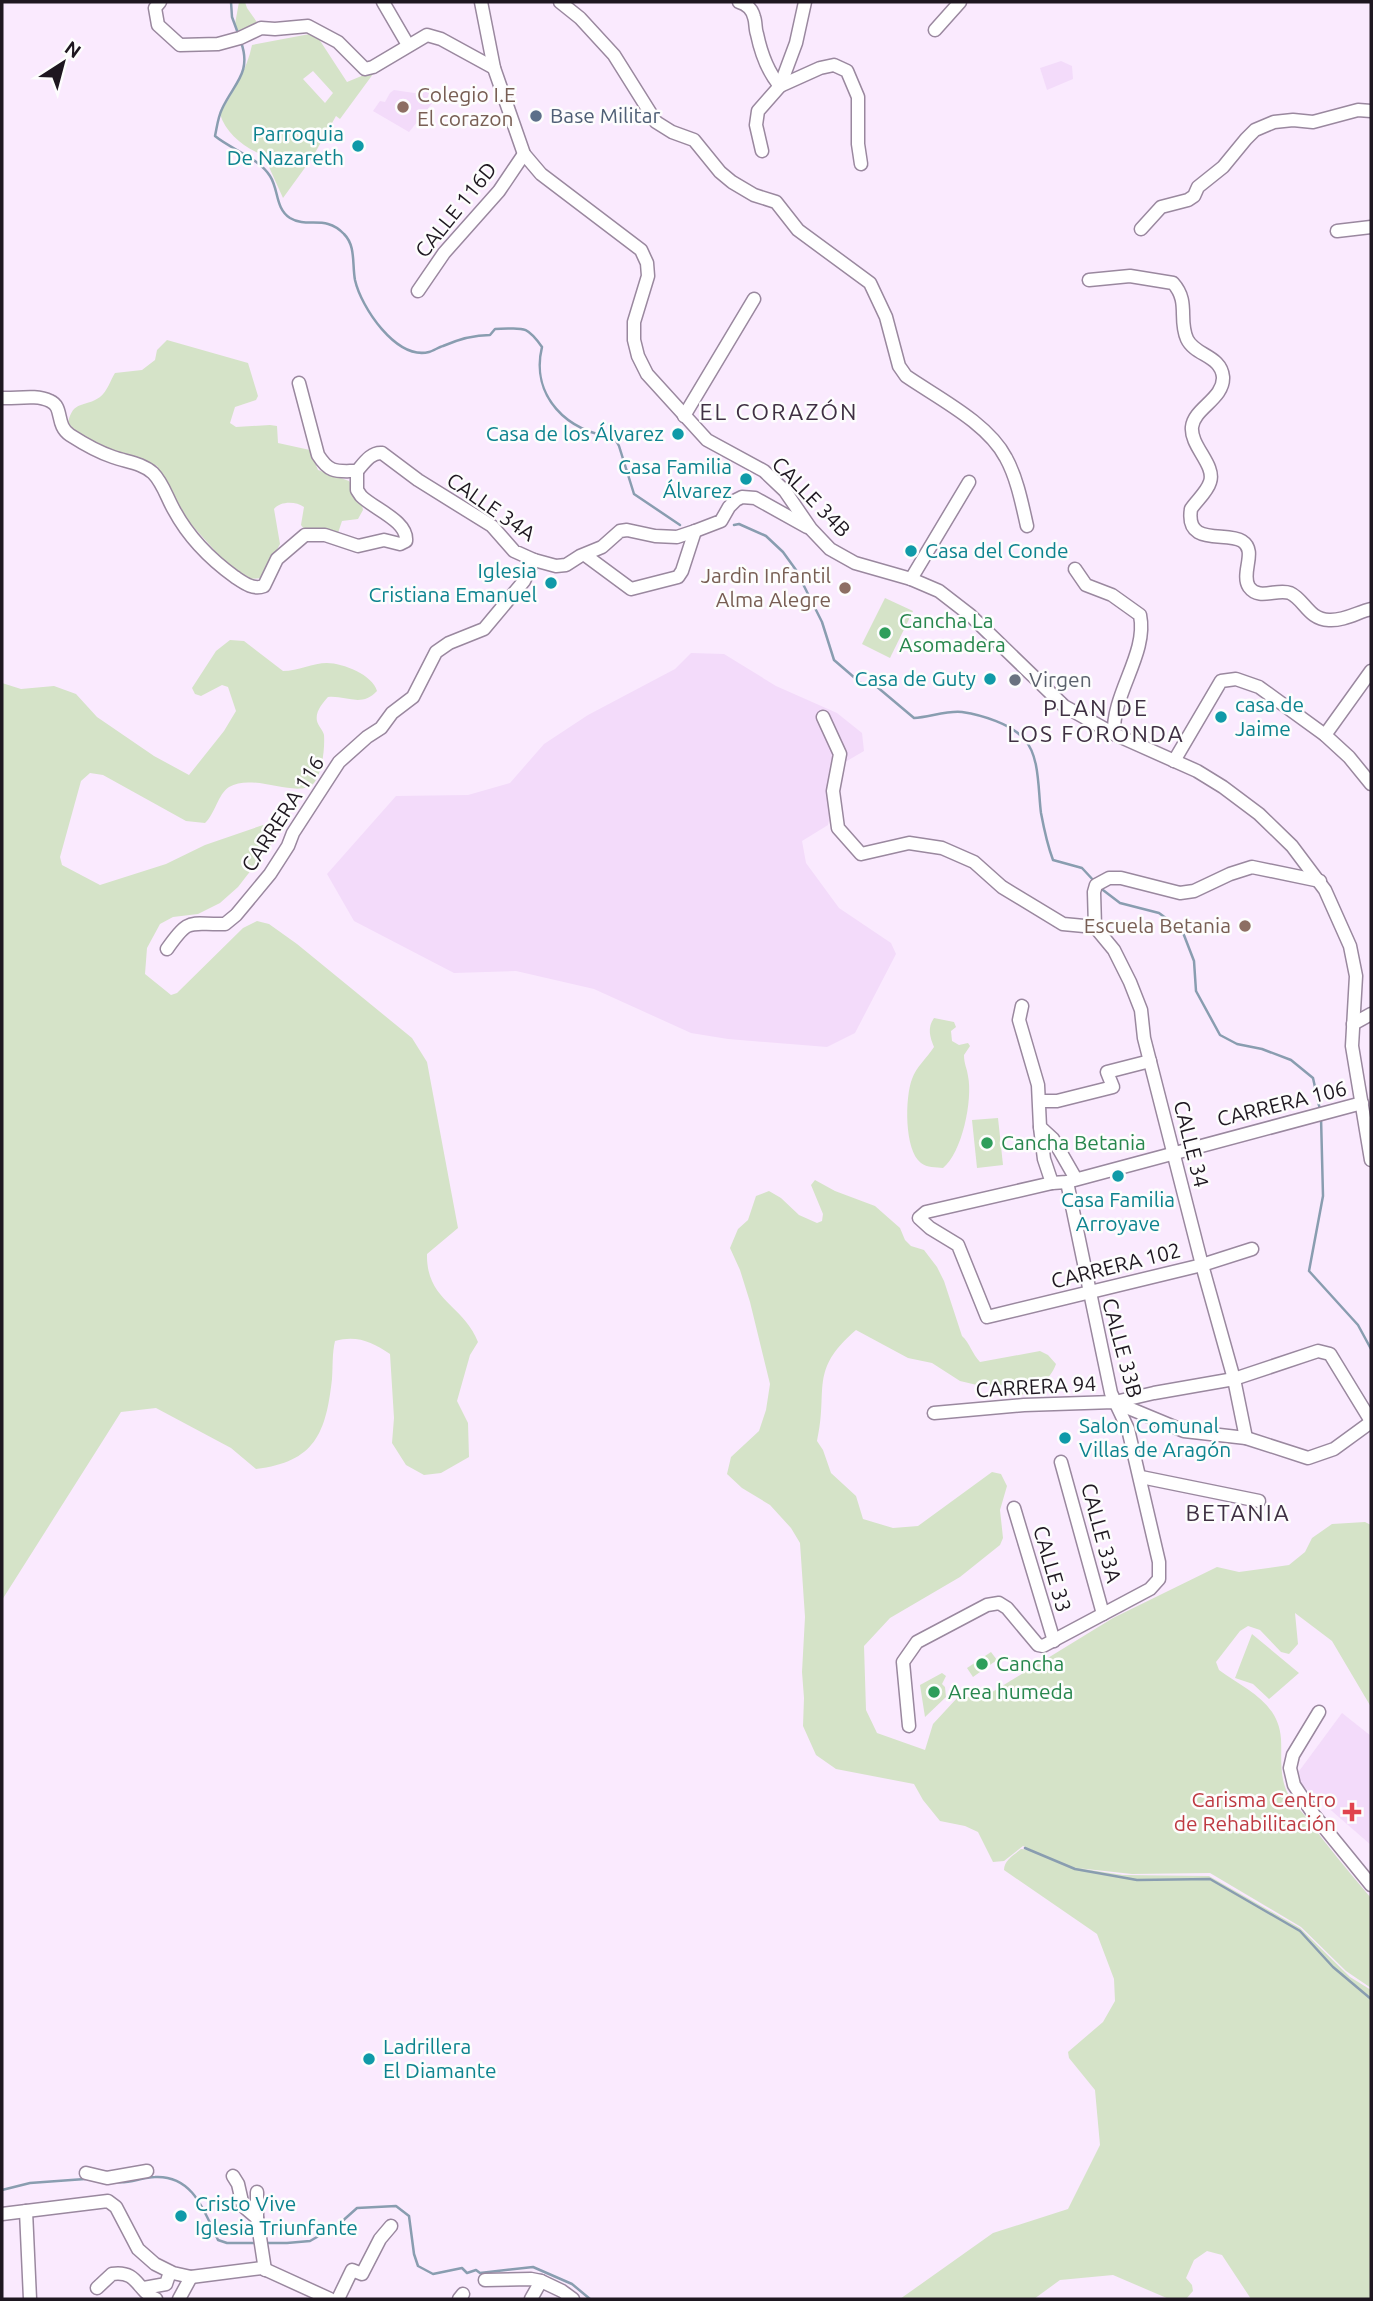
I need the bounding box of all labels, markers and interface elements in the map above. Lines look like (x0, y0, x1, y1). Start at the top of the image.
north arrow (28, 28, 98, 98)
text: N (61, 36, 85, 62)
place label: Colegio I.E El corazon (417, 82, 516, 130)
marker: Colegio I.E El corazon (395, 99, 411, 115)
place label: Base Militar (550, 103, 661, 127)
marker: Base Militar (528, 108, 544, 124)
place label: Parroquia De Nazareth (227, 121, 344, 169)
marker: Parroquia De Nazareth (350, 138, 366, 154)
street label: CALLE 116D (410, 157, 501, 262)
district label: EL CORAZÓN (700, 398, 858, 424)
place label: Casa de los Álvarez (486, 421, 664, 445)
marker: Casa de los Álvarez (670, 426, 686, 442)
street label: CALLE 34B (768, 451, 856, 541)
place label: Casa Familia Álvarez (618, 454, 732, 502)
street label: CALLE 34A (443, 467, 541, 546)
marker: Casa Familia Álvarez (738, 471, 754, 487)
place label: Casa del Conde (925, 538, 1069, 562)
marker: Casa del Conde (903, 543, 919, 559)
place label: Iglesia Cristiana Emanuel (368, 558, 537, 606)
place label: Jardìn Infantil Alma Alegre (701, 563, 831, 611)
marker: Iglesia Cristiana Emanuel (543, 575, 559, 591)
marker: Jardìn Infantil Alma Alegre (837, 580, 853, 596)
place label: Cancha La Asomadera (899, 608, 1006, 656)
marker: Cancha La Asomadera (877, 625, 893, 641)
place label: Casa de Guty (855, 666, 976, 690)
place label: Virgen (1029, 667, 1092, 691)
marker: Casa de Guty (982, 671, 998, 687)
marker: Virgen (1007, 672, 1023, 688)
place label: casa de Jaime (1235, 692, 1304, 740)
district label: PLAN DE LOS FORONDA (1007, 695, 1185, 746)
marker: casa de Jaime (1213, 709, 1229, 725)
street label: CARRERA 116 (236, 751, 328, 876)
place label: Escuela Betania (1084, 913, 1231, 937)
marker: Escuela Betania (1237, 918, 1253, 934)
street label: CARRERA 106 (1214, 1075, 1349, 1131)
street label: CALLE 34 (1170, 1098, 1214, 1190)
place label: Cancha Betania (1001, 1130, 1146, 1154)
marker: Cancha Betania (979, 1135, 995, 1151)
marker: Casa Familia Arroyave (1110, 1168, 1126, 1184)
place label: Casa Familia Arroyave (1061, 1187, 1175, 1235)
street label: CARRERA 102 (1048, 1237, 1183, 1293)
street label: CALLE 33B (1098, 1295, 1148, 1400)
street label: CARRERA 94 (975, 1371, 1097, 1401)
place label: Salon Comunal Villas de Aragón (1079, 1413, 1231, 1461)
marker: Salon Comunal Villas de Aragón (1057, 1430, 1073, 1446)
street label: CALLE 33A (1077, 1480, 1127, 1586)
district label: BETANIA (1185, 1500, 1291, 1525)
street label: CALLE 33 (1029, 1523, 1077, 1615)
place label: Cancha (996, 1651, 1064, 1675)
marker: Cancha (974, 1656, 990, 1672)
place label: Area humeda (948, 1679, 1074, 1703)
marker: Area humeda (926, 1684, 942, 1700)
place label: Carisma Centro de Rehabilitación (1174, 1787, 1336, 1835)
marker: Carisma Centro de Rehabilitación (1342, 1802, 1362, 1822)
place label: Ladrillera El Diamante (383, 2034, 497, 2082)
marker: Ladrillera El Diamante (361, 2051, 377, 2067)
place label: Cristo Vive Iglesia Triunfante (195, 2191, 358, 2239)
marker: Cristo Vive Iglesia Triunfante (173, 2208, 189, 2224)

